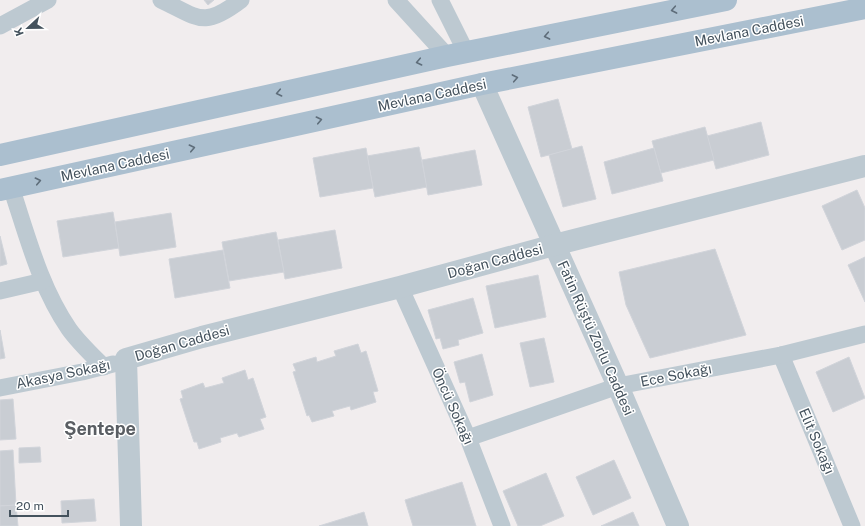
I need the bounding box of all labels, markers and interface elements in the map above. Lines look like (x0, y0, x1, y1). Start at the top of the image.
one-way arrow (671, 6, 677, 14)
north arrow (8, 8, 48, 48)
street label: Mevlana Caddesi (693, 13, 805, 49)
text: K (12, 26, 26, 38)
one-way arrow (544, 31, 550, 40)
one-way arrow (416, 58, 423, 66)
one-way arrow (512, 74, 518, 82)
street label: Mevlana Caddesi (376, 76, 488, 114)
one-way arrow (276, 89, 282, 97)
one-way arrow (316, 116, 323, 124)
one-way arrow (189, 144, 196, 152)
street label: Mevlana Caddesi (59, 146, 171, 184)
one-way arrow (35, 178, 41, 186)
street label: Doğan Caddesi (446, 241, 544, 281)
street label: Fatin Rüştü Zorlu Caddesi (555, 258, 637, 418)
street label: Doğan Caddesi (133, 322, 231, 364)
street label: Akasya Sokağı (15, 356, 111, 392)
street label: Ece Sokağı (639, 360, 713, 390)
street label: Öncü Sokağı (429, 364, 479, 447)
street label: Elit Sokağı (796, 406, 838, 476)
district label: Şentepe (64, 418, 136, 439)
scale bar (10, 492, 68, 518)
text: 20 m (16, 499, 44, 513)

